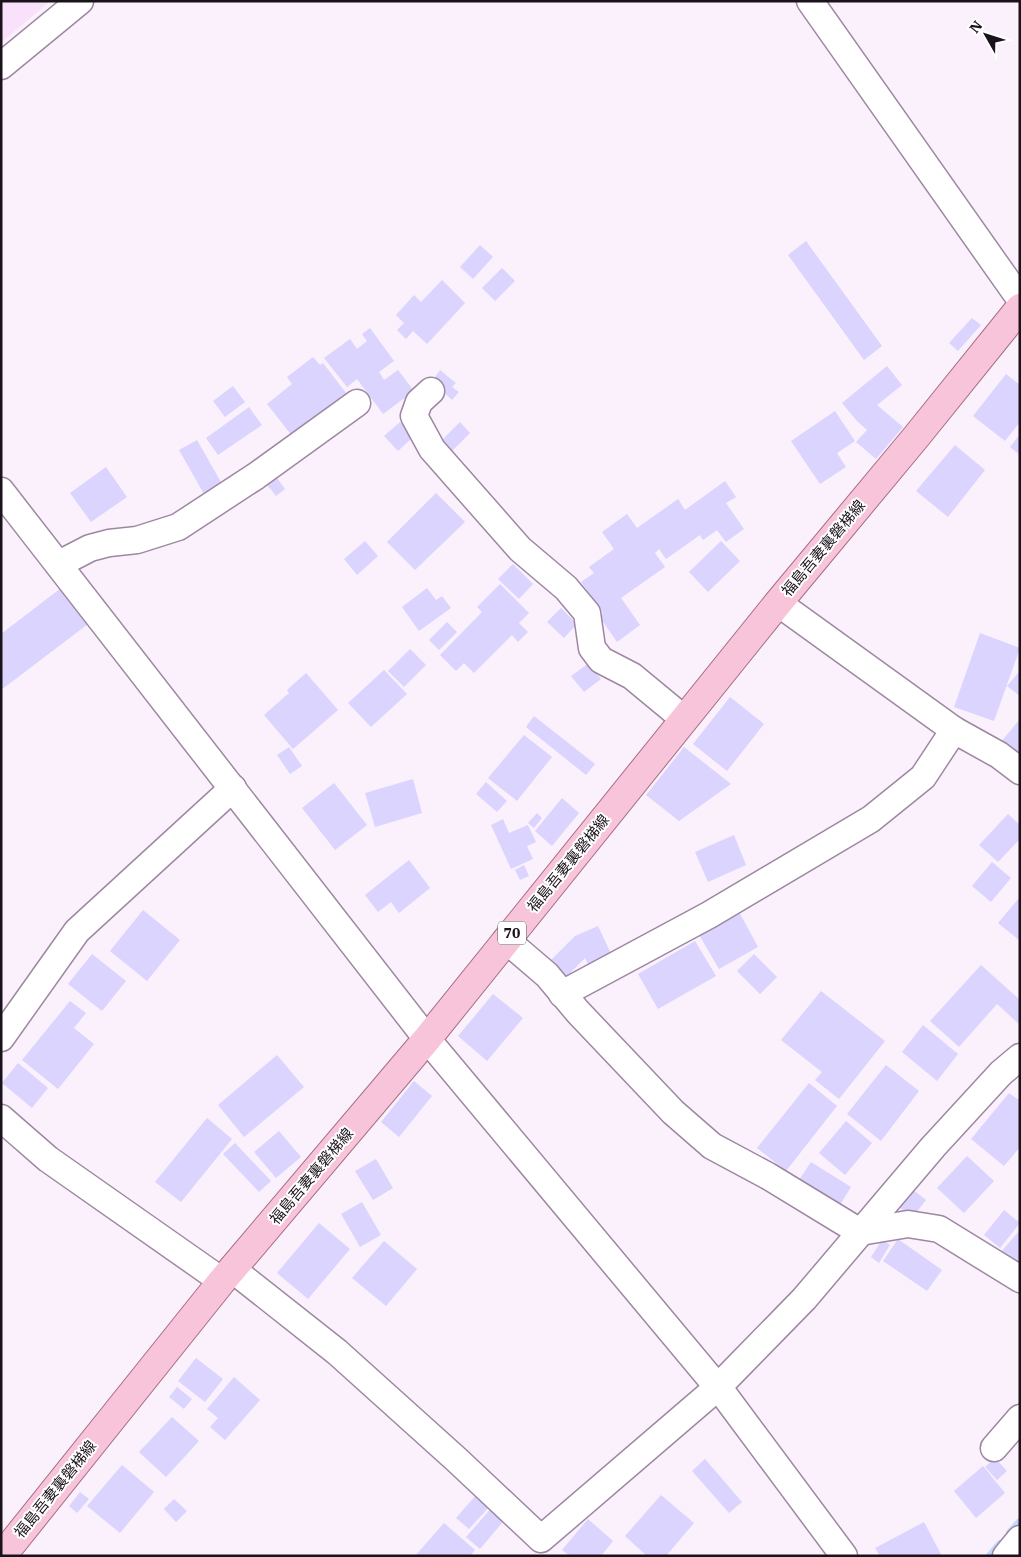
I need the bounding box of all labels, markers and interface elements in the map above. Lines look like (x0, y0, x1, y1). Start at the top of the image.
north arrow (961, 10, 1011, 60)
text: N (965, 17, 986, 37)
street label: 福島吾妻裏磐梯線 (777, 496, 869, 600)
street label: 福島吾妻裏磐梯線 (523, 810, 613, 916)
road number: 70 (498, 921, 526, 944)
street label: 福島吾妻裏磐梯線 (265, 1124, 357, 1228)
street label: 福島吾妻裏磐梯線 (10, 1436, 100, 1542)

